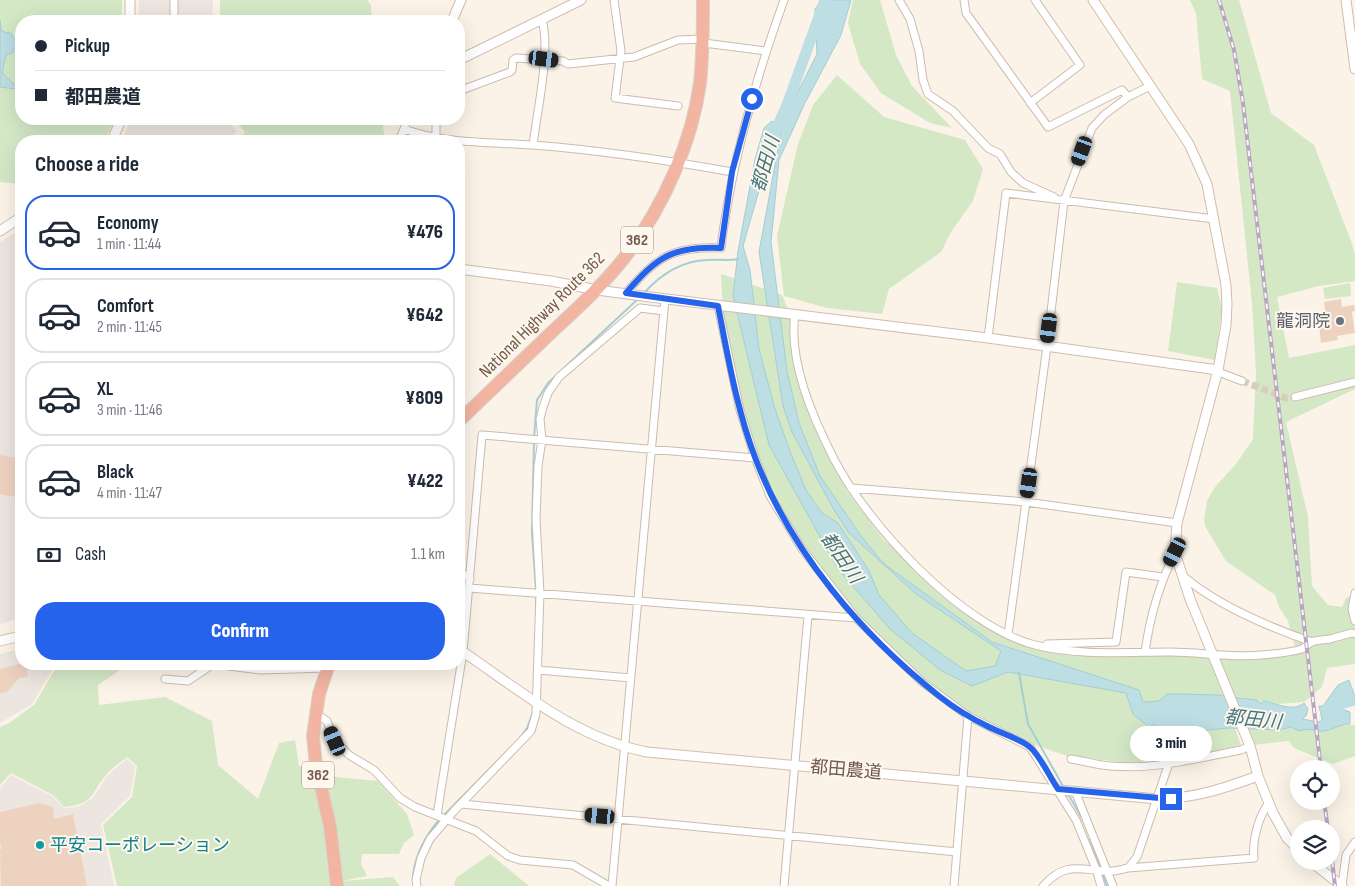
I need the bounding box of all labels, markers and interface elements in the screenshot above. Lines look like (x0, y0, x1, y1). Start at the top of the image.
text: Pickup (65, 35, 110, 58)
car (528, 50, 559, 68)
text: 都田農道 (65, 86, 141, 109)
route start (741, 88, 763, 110)
water label: 都田川 (747, 132, 785, 195)
car (1069, 134, 1094, 168)
text: Choose a ride (35, 151, 139, 178)
icon: car (37, 210, 82, 255)
text: Economy (97, 212, 159, 235)
text: ¥476 (407, 221, 443, 244)
road number: 362 (621, 226, 653, 254)
text: 1 min · 11:44 (97, 235, 161, 254)
street label: National Highway Route 362 (475, 248, 609, 382)
icon: car (37, 293, 82, 338)
text: Comfort (97, 295, 154, 318)
text: ¥642 (406, 304, 443, 327)
place label: 龍洞院 (1276, 311, 1330, 332)
car (1039, 312, 1058, 344)
marker: 龍洞院 (1334, 315, 1346, 327)
text: 2 min · 11:45 (97, 318, 162, 337)
icon: car (37, 376, 82, 421)
text: XL (97, 378, 113, 401)
text: ¥809 (405, 387, 443, 410)
text: 3 min · 11:46 (97, 401, 163, 420)
icon: car (37, 459, 82, 504)
text: Black (97, 461, 134, 484)
car (1019, 467, 1038, 499)
text: ¥422 (407, 470, 443, 493)
text: 4 min · 11:47 (97, 484, 162, 503)
water label: 都田川 (815, 528, 868, 590)
car (1161, 535, 1188, 569)
icon: cash (35, 541, 63, 569)
text: Cash (75, 543, 106, 566)
text: 1.1 km (411, 545, 445, 564)
button: Confirm (35, 602, 445, 660)
water label: 都田川 (1223, 706, 1285, 735)
car (322, 724, 347, 758)
callout: 3 min (1130, 726, 1212, 762)
text: 3 min (1155, 734, 1187, 753)
street label: 都田農道 (809, 756, 883, 784)
map controls (1290, 760, 1340, 870)
button: locate (1290, 760, 1340, 810)
road number: 362 (302, 762, 334, 788)
route end (1160, 788, 1182, 810)
car (584, 807, 615, 825)
button: layers (1290, 820, 1340, 870)
place label: 平安コーポレーション (50, 835, 230, 856)
marker: 平安コーポレーション (34, 839, 46, 851)

